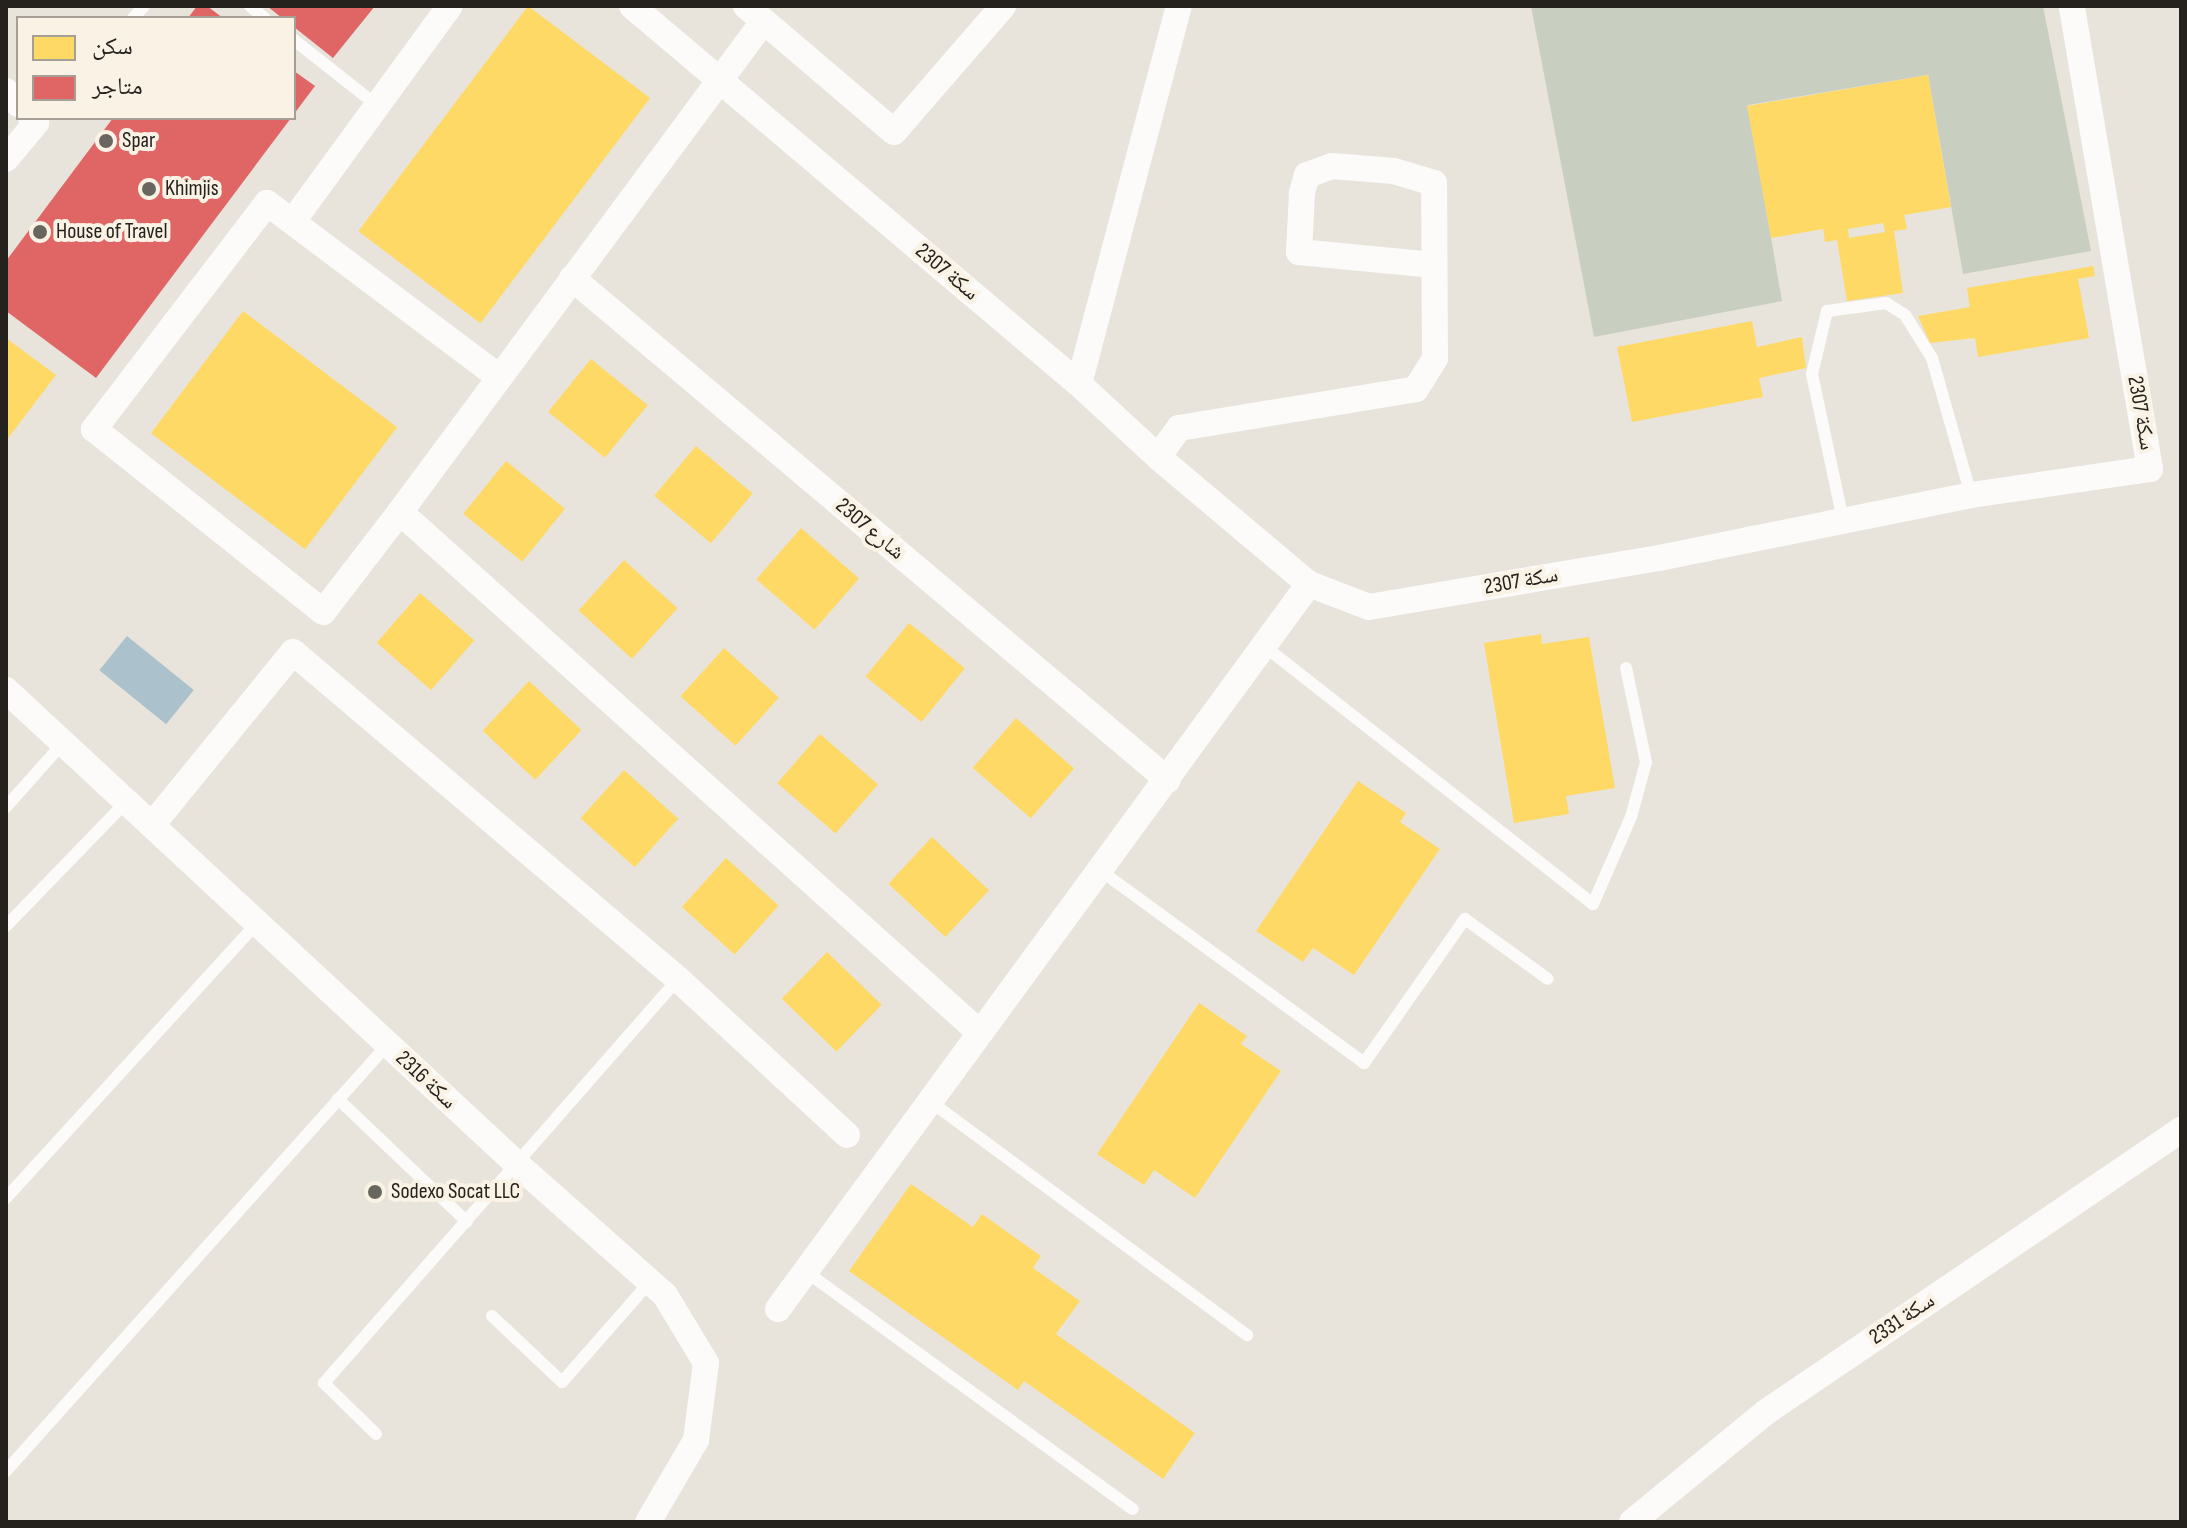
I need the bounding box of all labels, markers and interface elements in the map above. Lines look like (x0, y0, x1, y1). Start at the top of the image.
legend (16, 16, 296, 120)
text: سكن (92, 32, 133, 61)
text: متاجر (92, 72, 143, 101)
place label: Spar (122, 128, 155, 154)
marker: Spar (97, 132, 115, 150)
place label: Khimjis (165, 176, 219, 202)
marker: Khimjis (140, 180, 158, 198)
place label: House of Travel (56, 219, 168, 245)
marker: House of Travel (31, 223, 49, 241)
street label: سكة 2307 (910, 238, 984, 306)
street label: سكة 2307 (2121, 374, 2161, 452)
street label: 2307 شارع (830, 492, 910, 566)
street label: سكة 2307 (1482, 561, 1560, 601)
street label: 2316 سكة (390, 1045, 462, 1115)
place label: Sodexo Socat LLC (391, 1179, 520, 1205)
marker: Sodexo Socat LLC (366, 1183, 384, 1201)
street label: سكة 2331 (1864, 1288, 1940, 1350)

